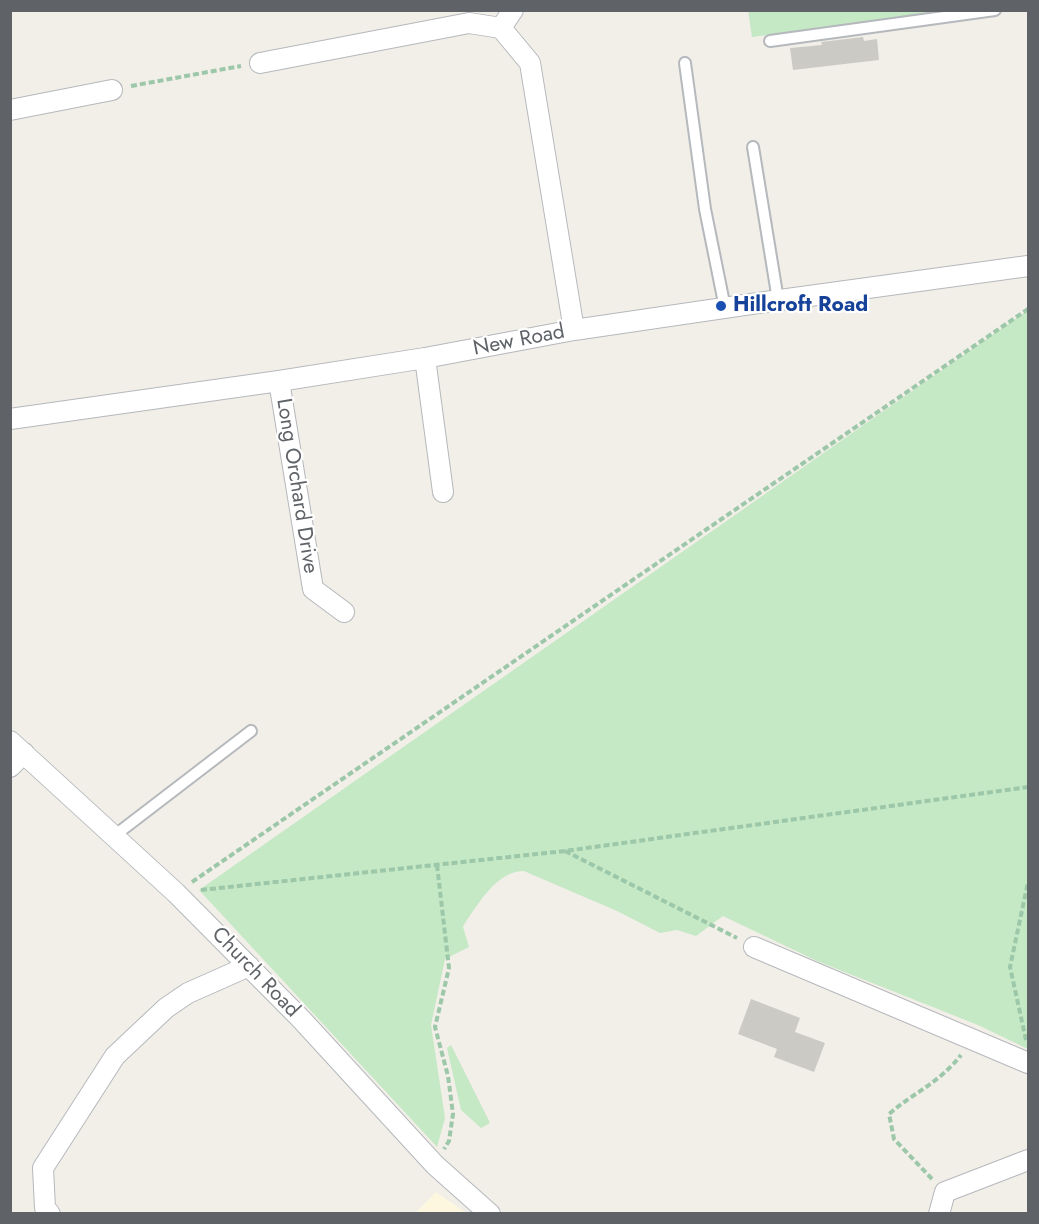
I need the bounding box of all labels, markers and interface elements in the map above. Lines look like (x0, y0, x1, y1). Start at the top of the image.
place label: Hillcroft Road (733, 293, 868, 319)
marker: Hillcroft Road (714, 299, 728, 313)
street label: New Road (471, 320, 567, 362)
street label: Long Orchard Drive (270, 397, 322, 575)
street label: Church Road (206, 923, 304, 1023)

